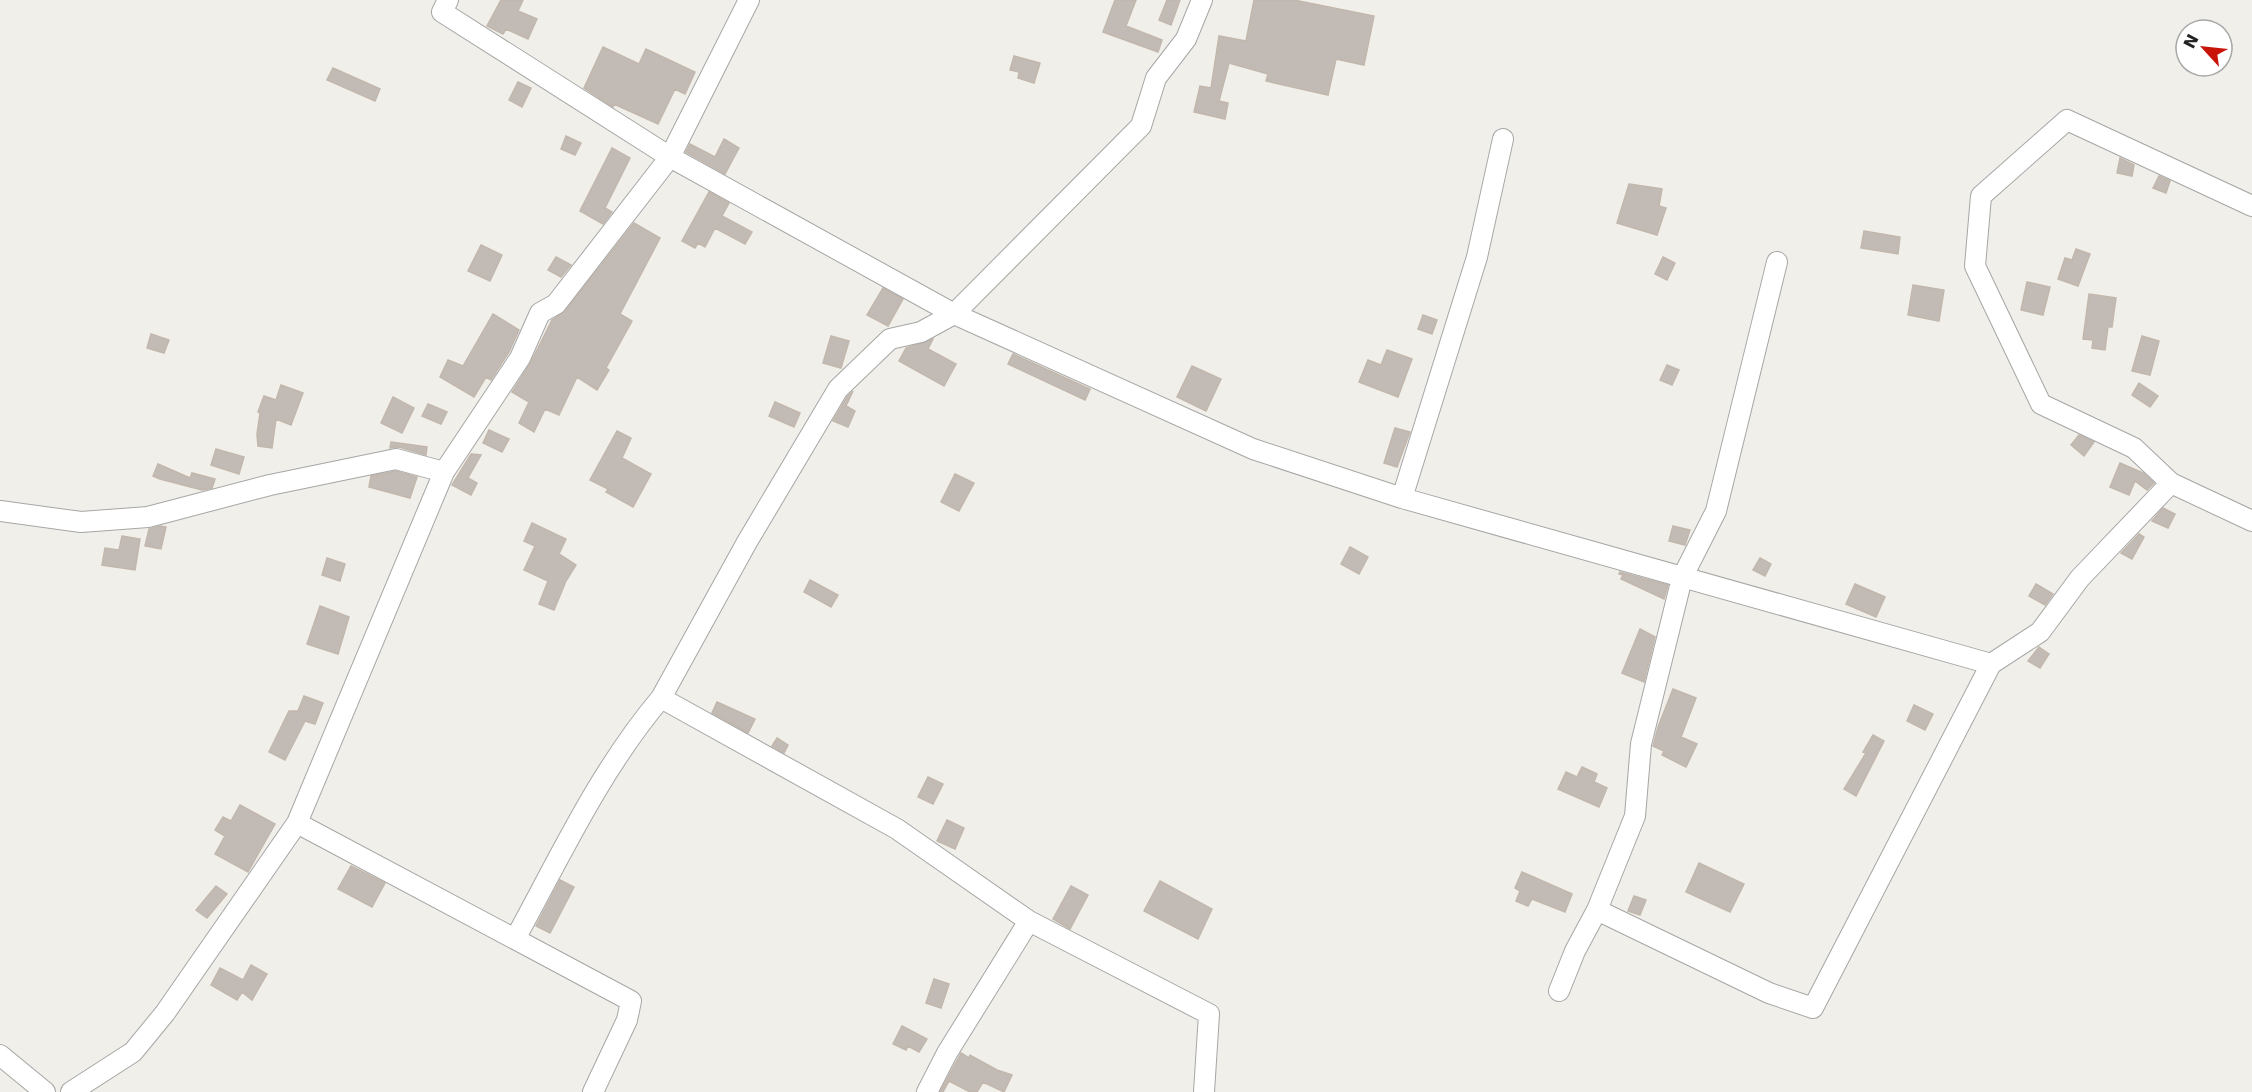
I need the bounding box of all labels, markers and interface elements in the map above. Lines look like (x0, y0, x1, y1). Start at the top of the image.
north arrow (2174, 18, 2234, 78)
text: N (2180, 31, 2203, 52)

